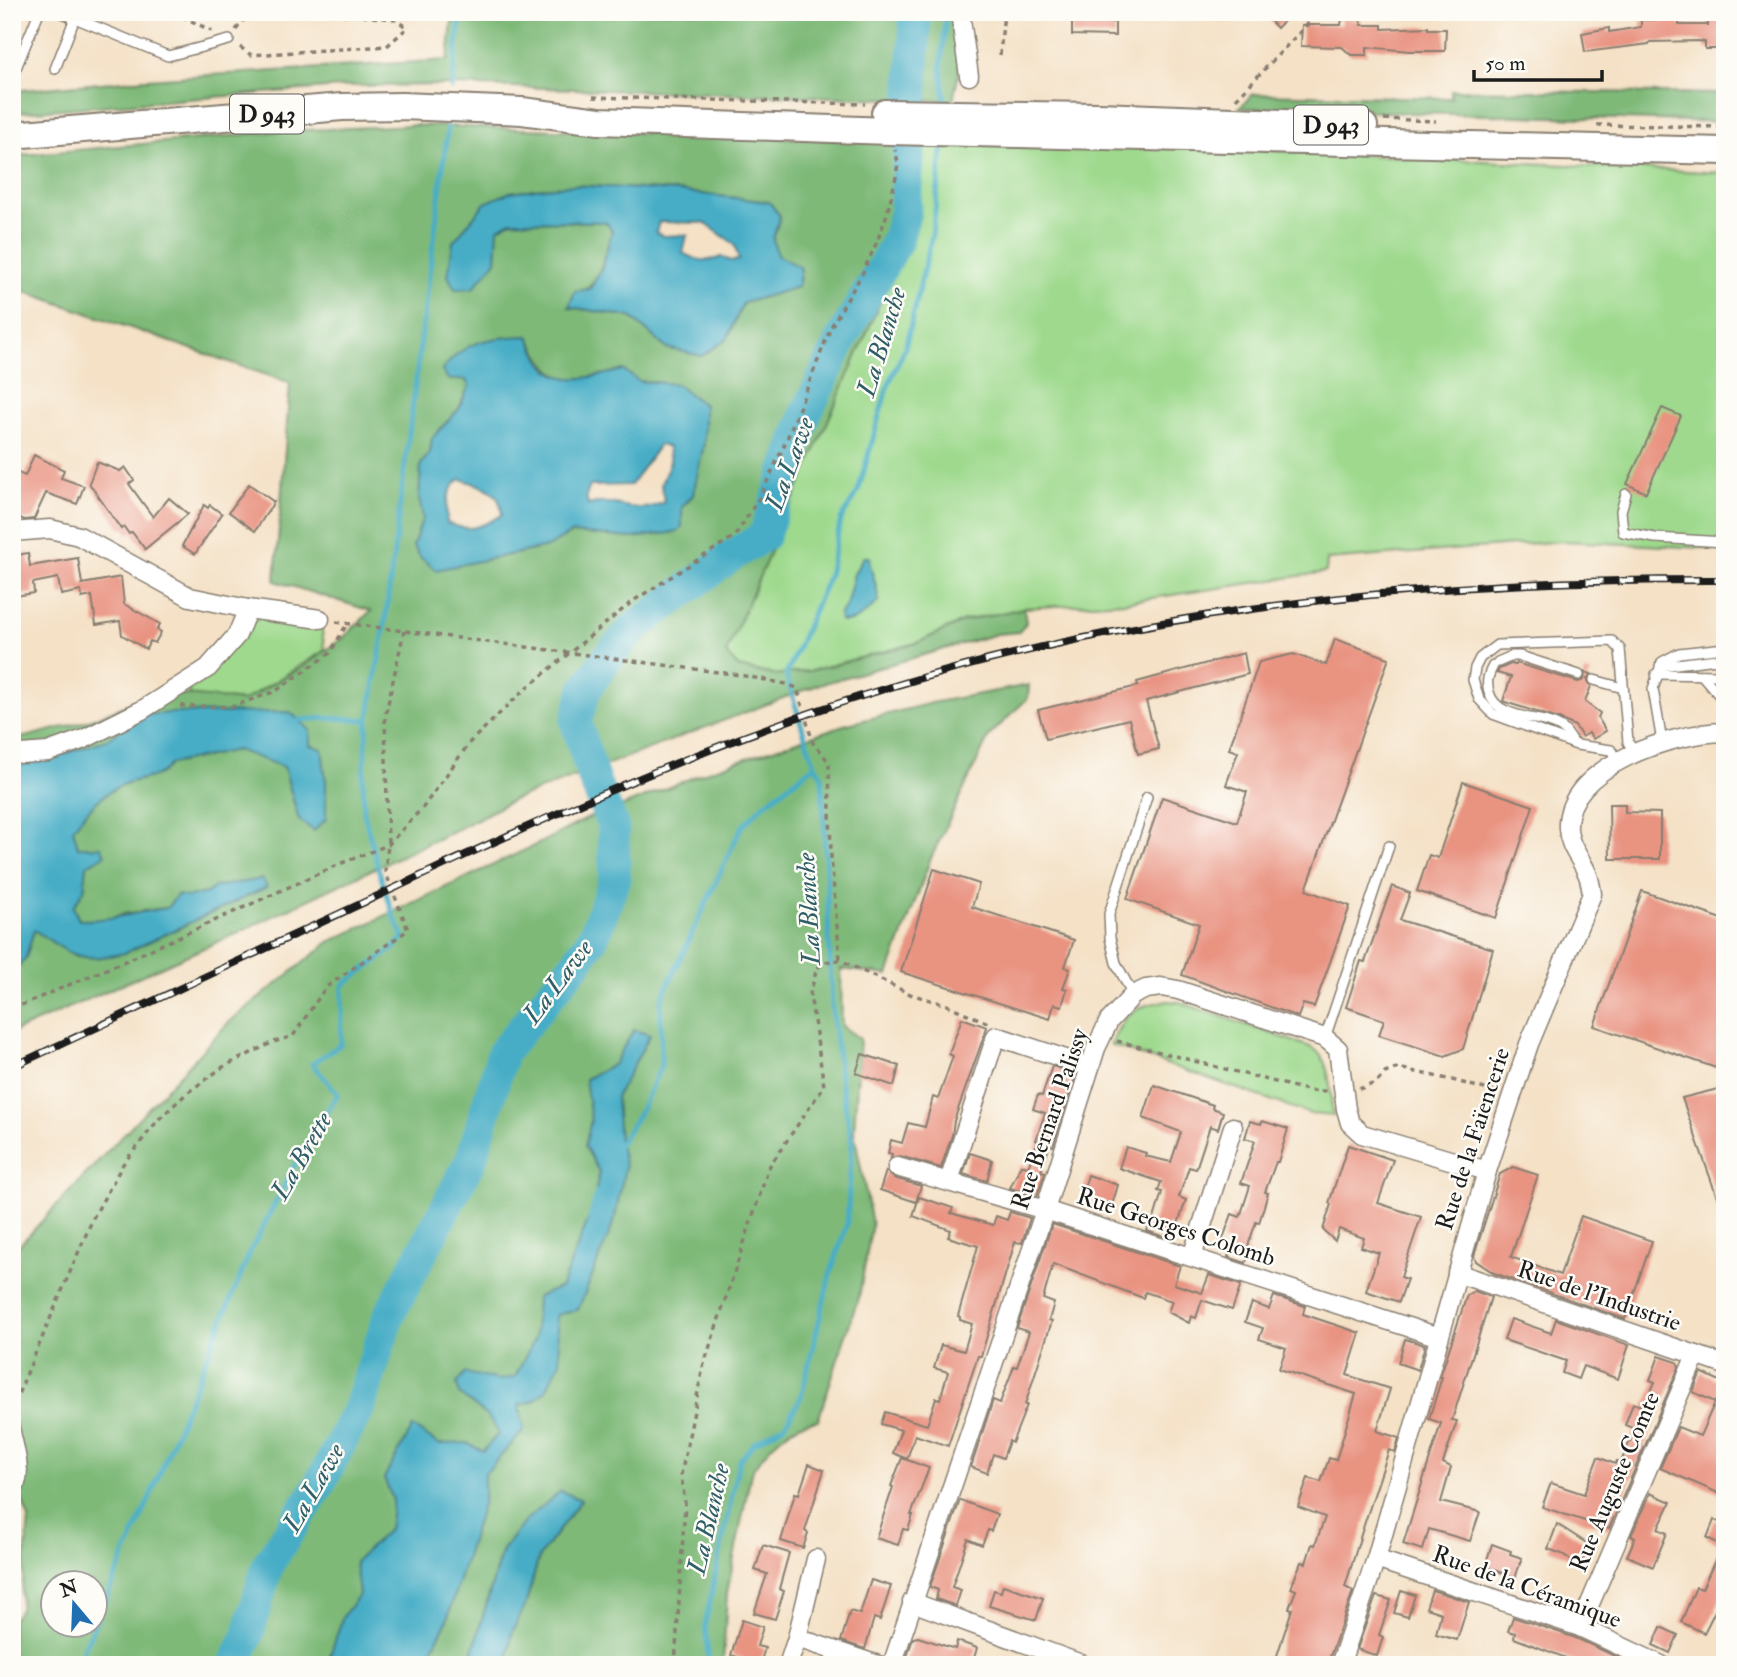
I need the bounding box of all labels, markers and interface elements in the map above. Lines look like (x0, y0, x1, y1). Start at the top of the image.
scale bar (1474, 38, 1602, 82)
text: 50 m (1485, 50, 1526, 77)
road number: D 943 (230, 94, 304, 134)
road number: D 943 (1294, 106, 1368, 144)
water label: La Blanche (850, 283, 914, 402)
water label: La Lawe (758, 413, 822, 516)
water label: La Blanche (790, 852, 828, 967)
water label: La Lawe (515, 933, 600, 1031)
street label: Rue Bernard Palissy (1004, 1024, 1096, 1214)
street label: Rue de la Faïencerie (1429, 1044, 1517, 1234)
water label: La Brette (264, 1106, 340, 1206)
street label: Rue Georges Colomb (1073, 1180, 1279, 1274)
street label: Rue de l'Industrie (1513, 1254, 1685, 1338)
street label: Rue Auguste Comte (1563, 1387, 1667, 1577)
water label: La Lawe (275, 1438, 352, 1539)
water label: La Blanche (681, 1460, 737, 1578)
street label: Rue de la Céramique (1428, 1538, 1626, 1636)
north arrow (38, 1568, 108, 1638)
text: N (56, 1574, 82, 1603)

